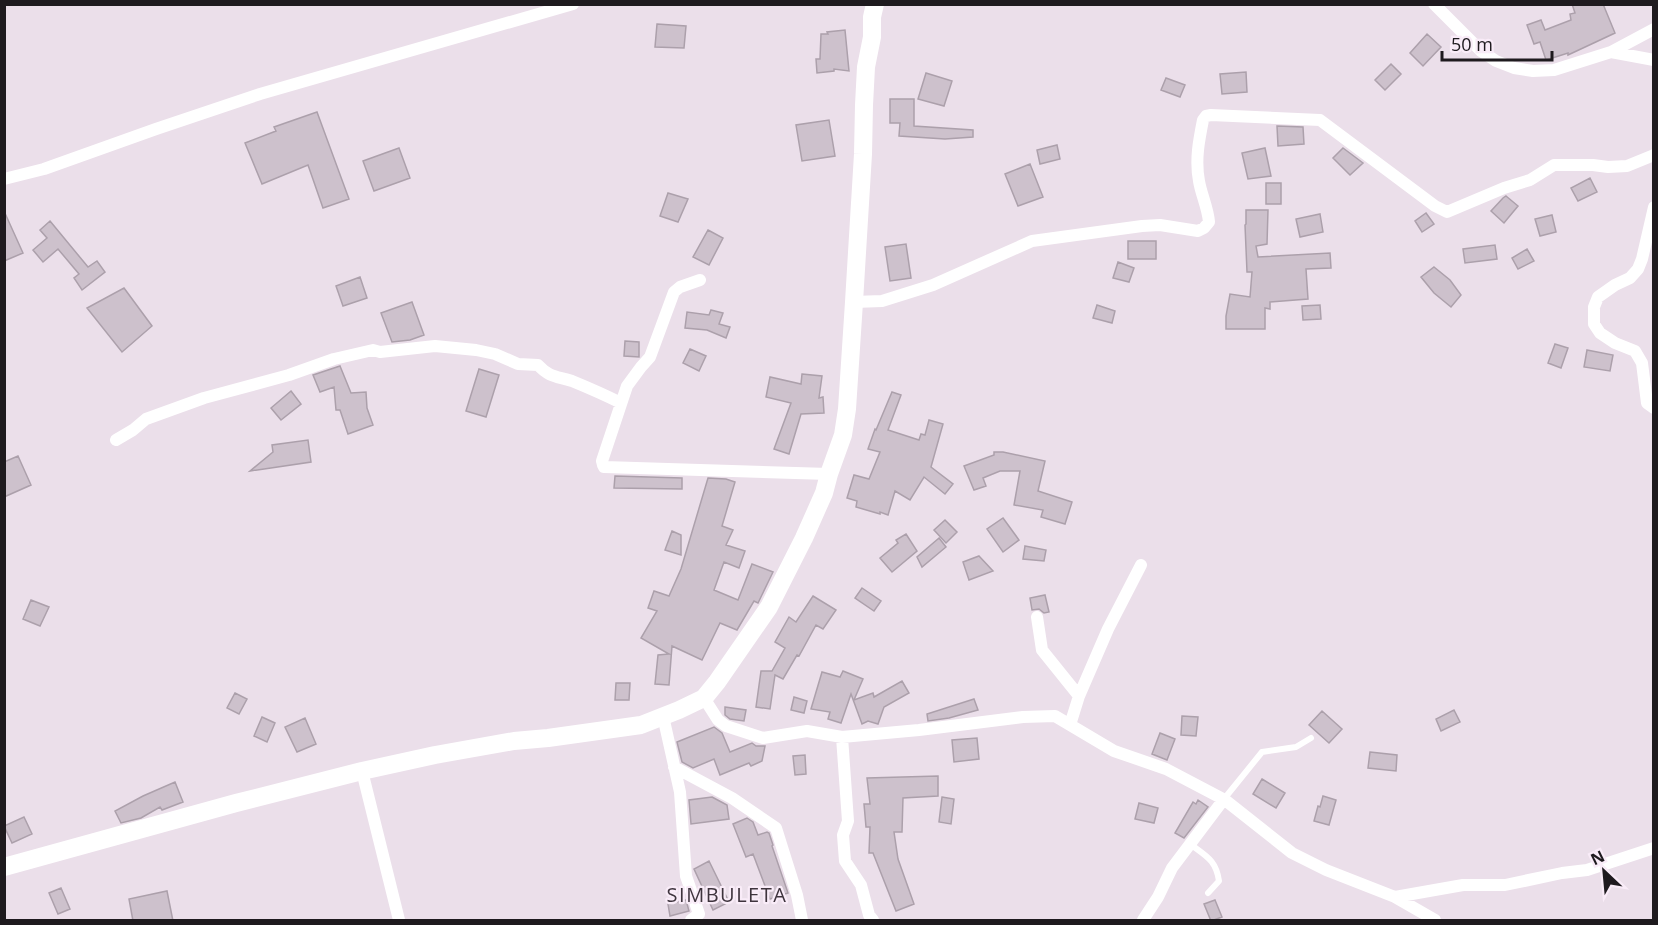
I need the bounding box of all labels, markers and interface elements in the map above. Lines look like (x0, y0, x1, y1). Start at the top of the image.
scale bar (1442, 24, 1552, 62)
text: 50 m (1451, 32, 1493, 56)
north arrow (1574, 841, 1634, 901)
text: N (1587, 845, 1608, 870)
district label: SIMBULETA (667, 881, 787, 908)

